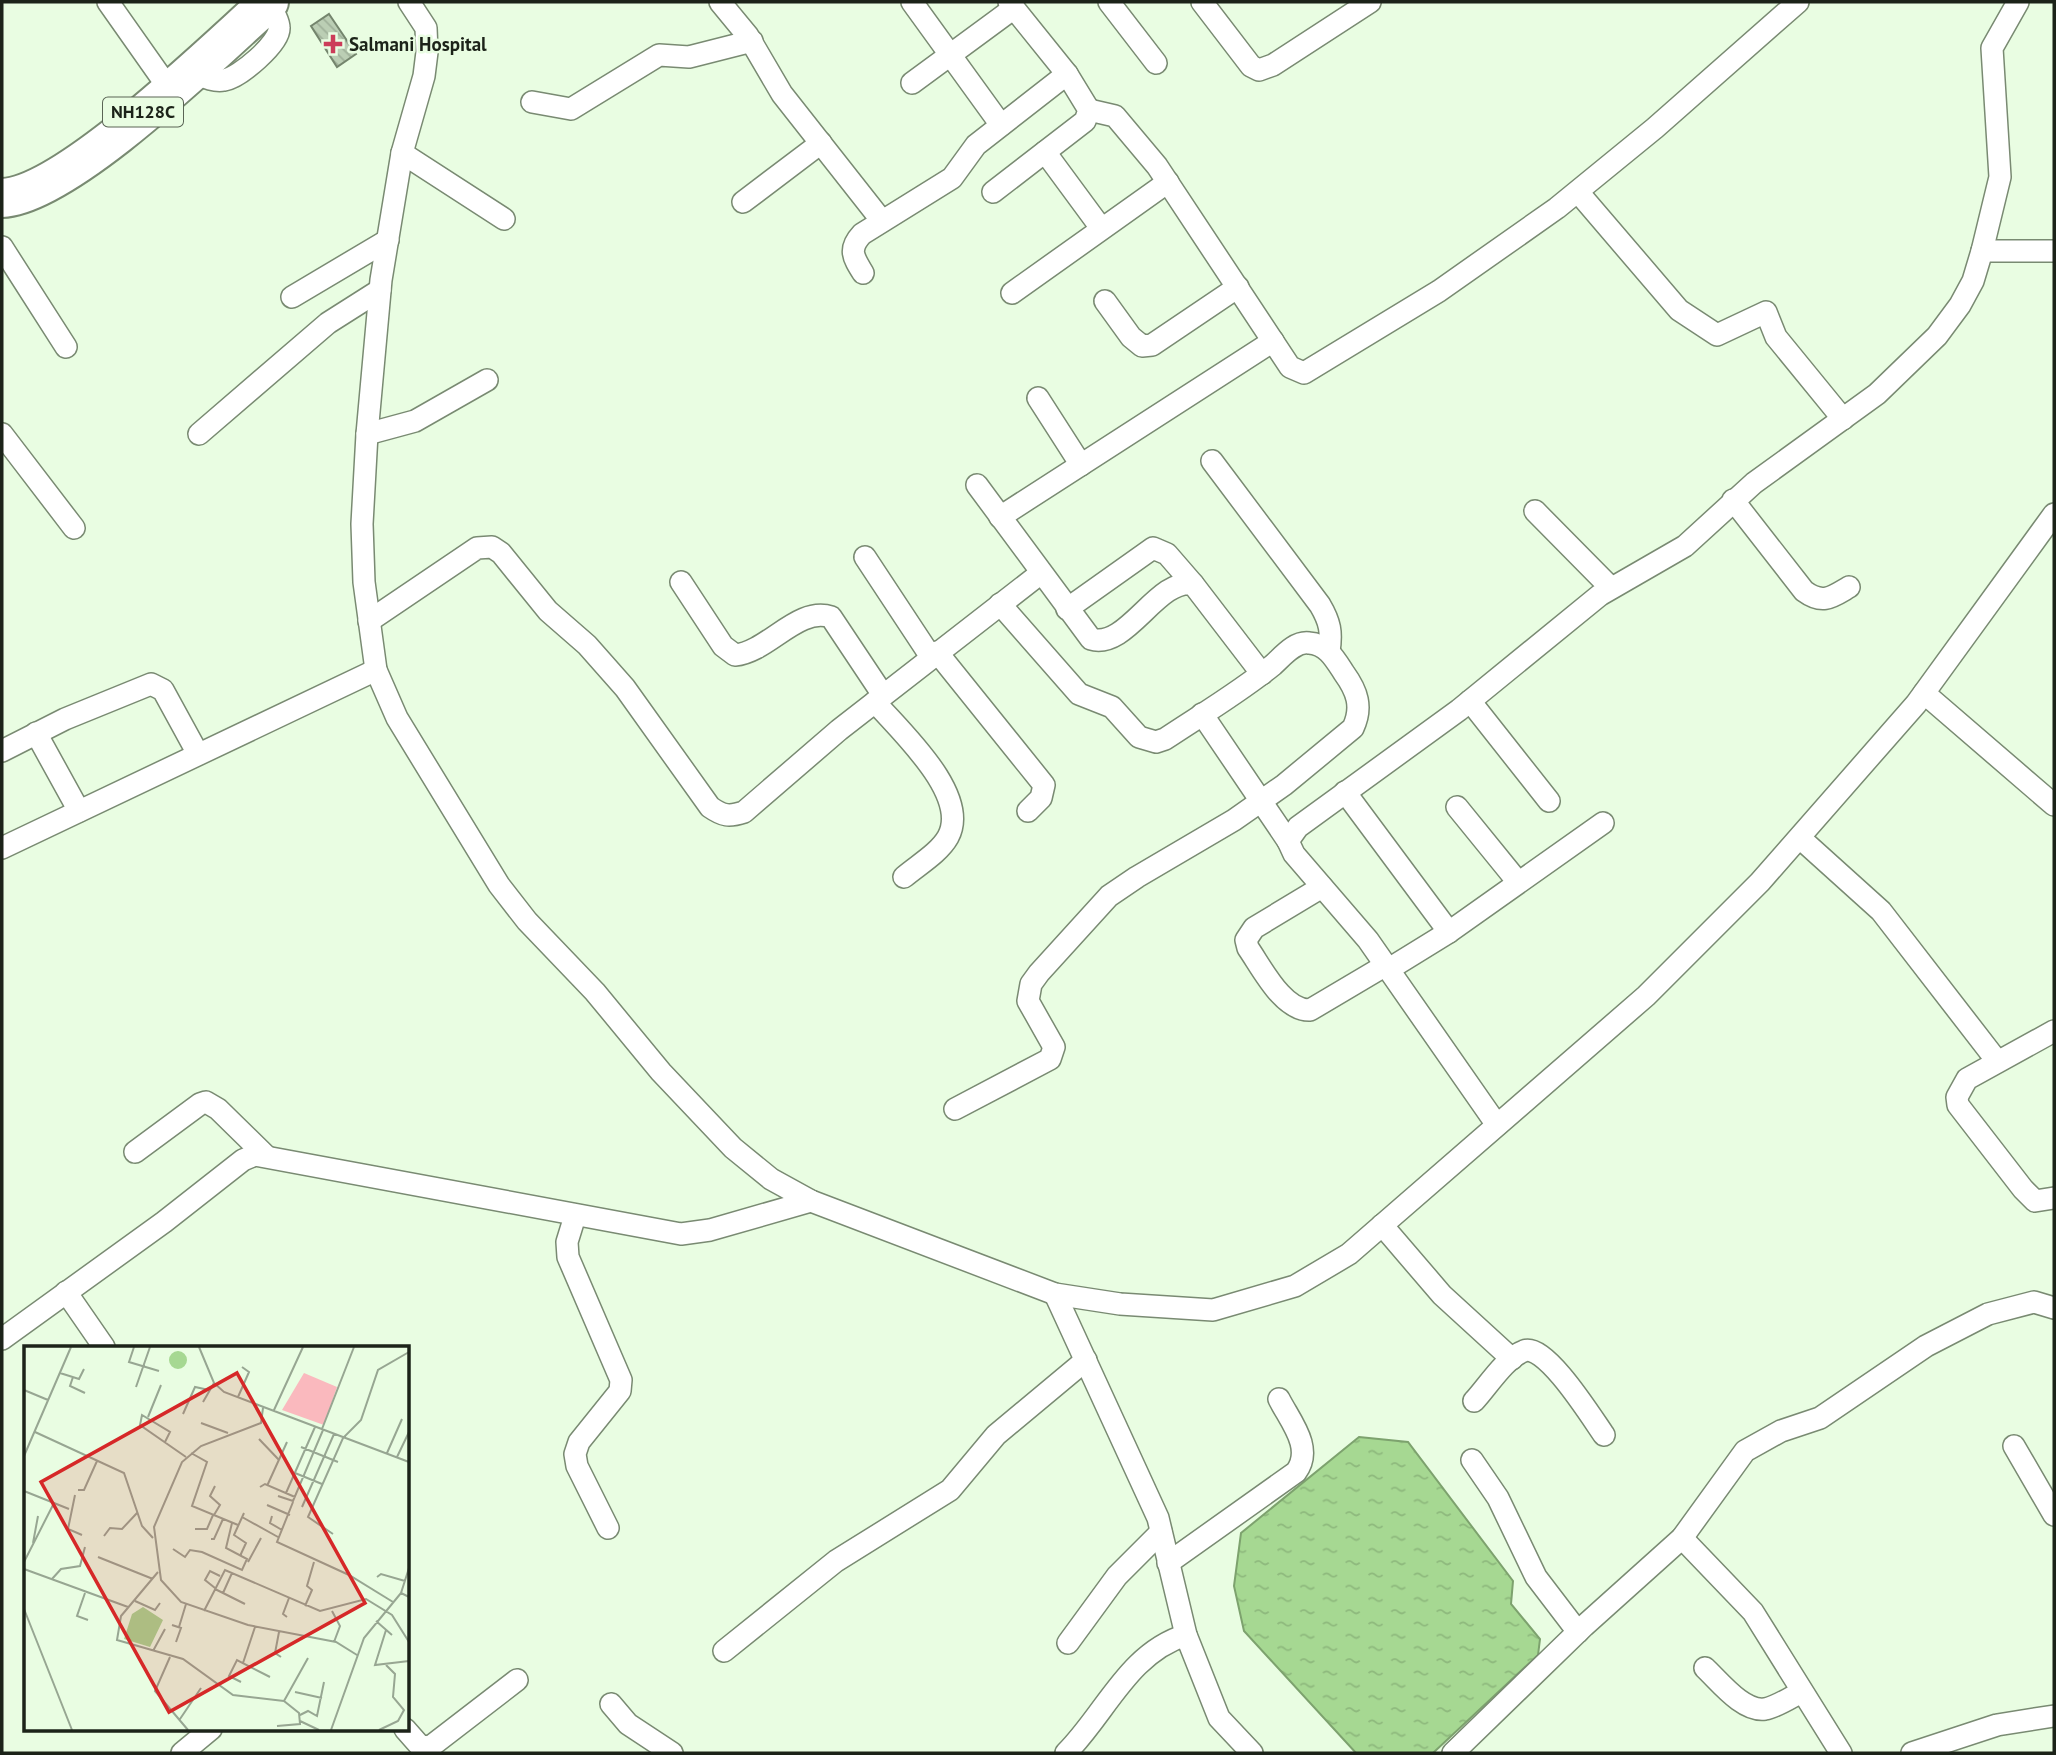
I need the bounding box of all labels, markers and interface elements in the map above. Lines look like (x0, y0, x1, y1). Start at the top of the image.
place label: Salmani Hospital (349, 32, 487, 56)
marker: Salmani Hospital (323, 34, 343, 54)
road number: NH128C (103, 98, 183, 127)
inset map (24, 1346, 410, 1730)

